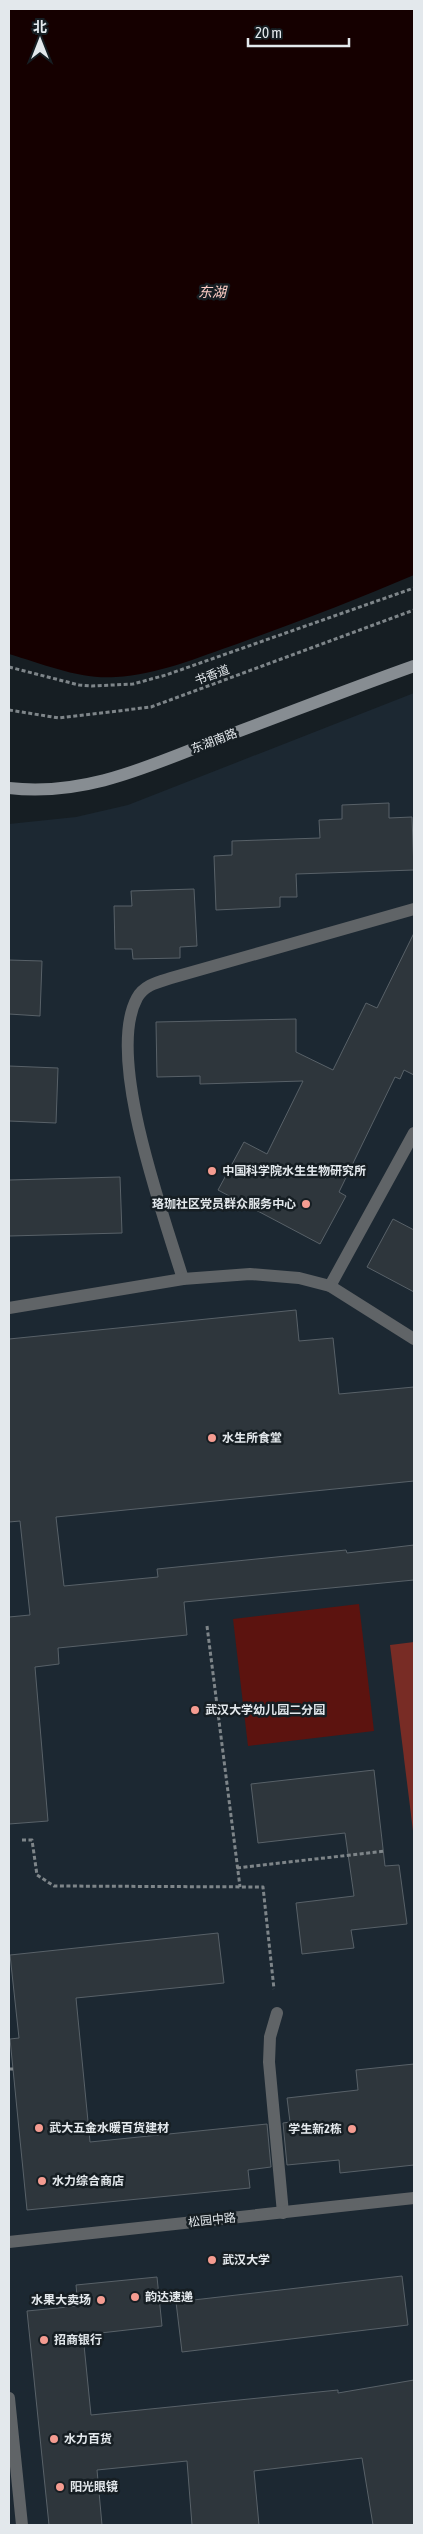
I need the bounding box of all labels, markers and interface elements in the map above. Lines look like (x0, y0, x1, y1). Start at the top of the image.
north arrow (15, 15, 65, 65)
scale bar (248, 15, 349, 47)
text: 北 (33, 19, 47, 35)
text: 20 m (255, 24, 282, 41)
water label: 东湖 (198, 284, 228, 300)
street label: 书香道 (193, 662, 231, 688)
street label: 东湖南路 (189, 726, 239, 756)
place label: 中国科学院水生生物研究所 (222, 1164, 366, 1178)
marker: 中国科学院水生生物研究所 (206, 1165, 218, 1177)
place label: 珞珈社区党员群众服务中心 (152, 1197, 296, 1211)
marker: 珞珈社区党员群众服务中心 (300, 1198, 312, 1210)
place label: 水生所食堂 (222, 1431, 282, 1445)
marker: 水生所食堂 (206, 1432, 218, 1444)
place label: 武汉大学幼儿园二分园 (205, 1703, 325, 1717)
marker: 武汉大学幼儿园二分园 (189, 1704, 201, 1716)
place label: 武大五金水暖百货建材 (49, 2121, 169, 2135)
marker: 武大五金水暖百货建材 (33, 2122, 45, 2134)
place label: 学生新2栋 (288, 2122, 342, 2136)
marker: 学生新2栋 (346, 2123, 358, 2135)
place label: 水力综合商店 (52, 2174, 124, 2188)
marker: 水力综合商店 (36, 2175, 48, 2187)
street label: 松园中路 (187, 2211, 237, 2229)
place label: 武汉大学 (222, 2253, 270, 2267)
marker: 武汉大学 (206, 2254, 218, 2266)
place label: 韵达速递 (145, 2290, 193, 2304)
marker: 韵达速递 (129, 2291, 141, 2303)
place label: 水果大卖场 (31, 2293, 91, 2307)
marker: 水果大卖场 (95, 2294, 107, 2306)
place label: 招商银行 (54, 2333, 102, 2347)
marker: 招商银行 (38, 2334, 50, 2346)
place label: 水力百货 (64, 2432, 112, 2446)
marker: 水力百货 (48, 2433, 60, 2445)
place label: 阳光眼镜 (70, 2480, 118, 2494)
marker: 阳光眼镜 (54, 2481, 66, 2493)

